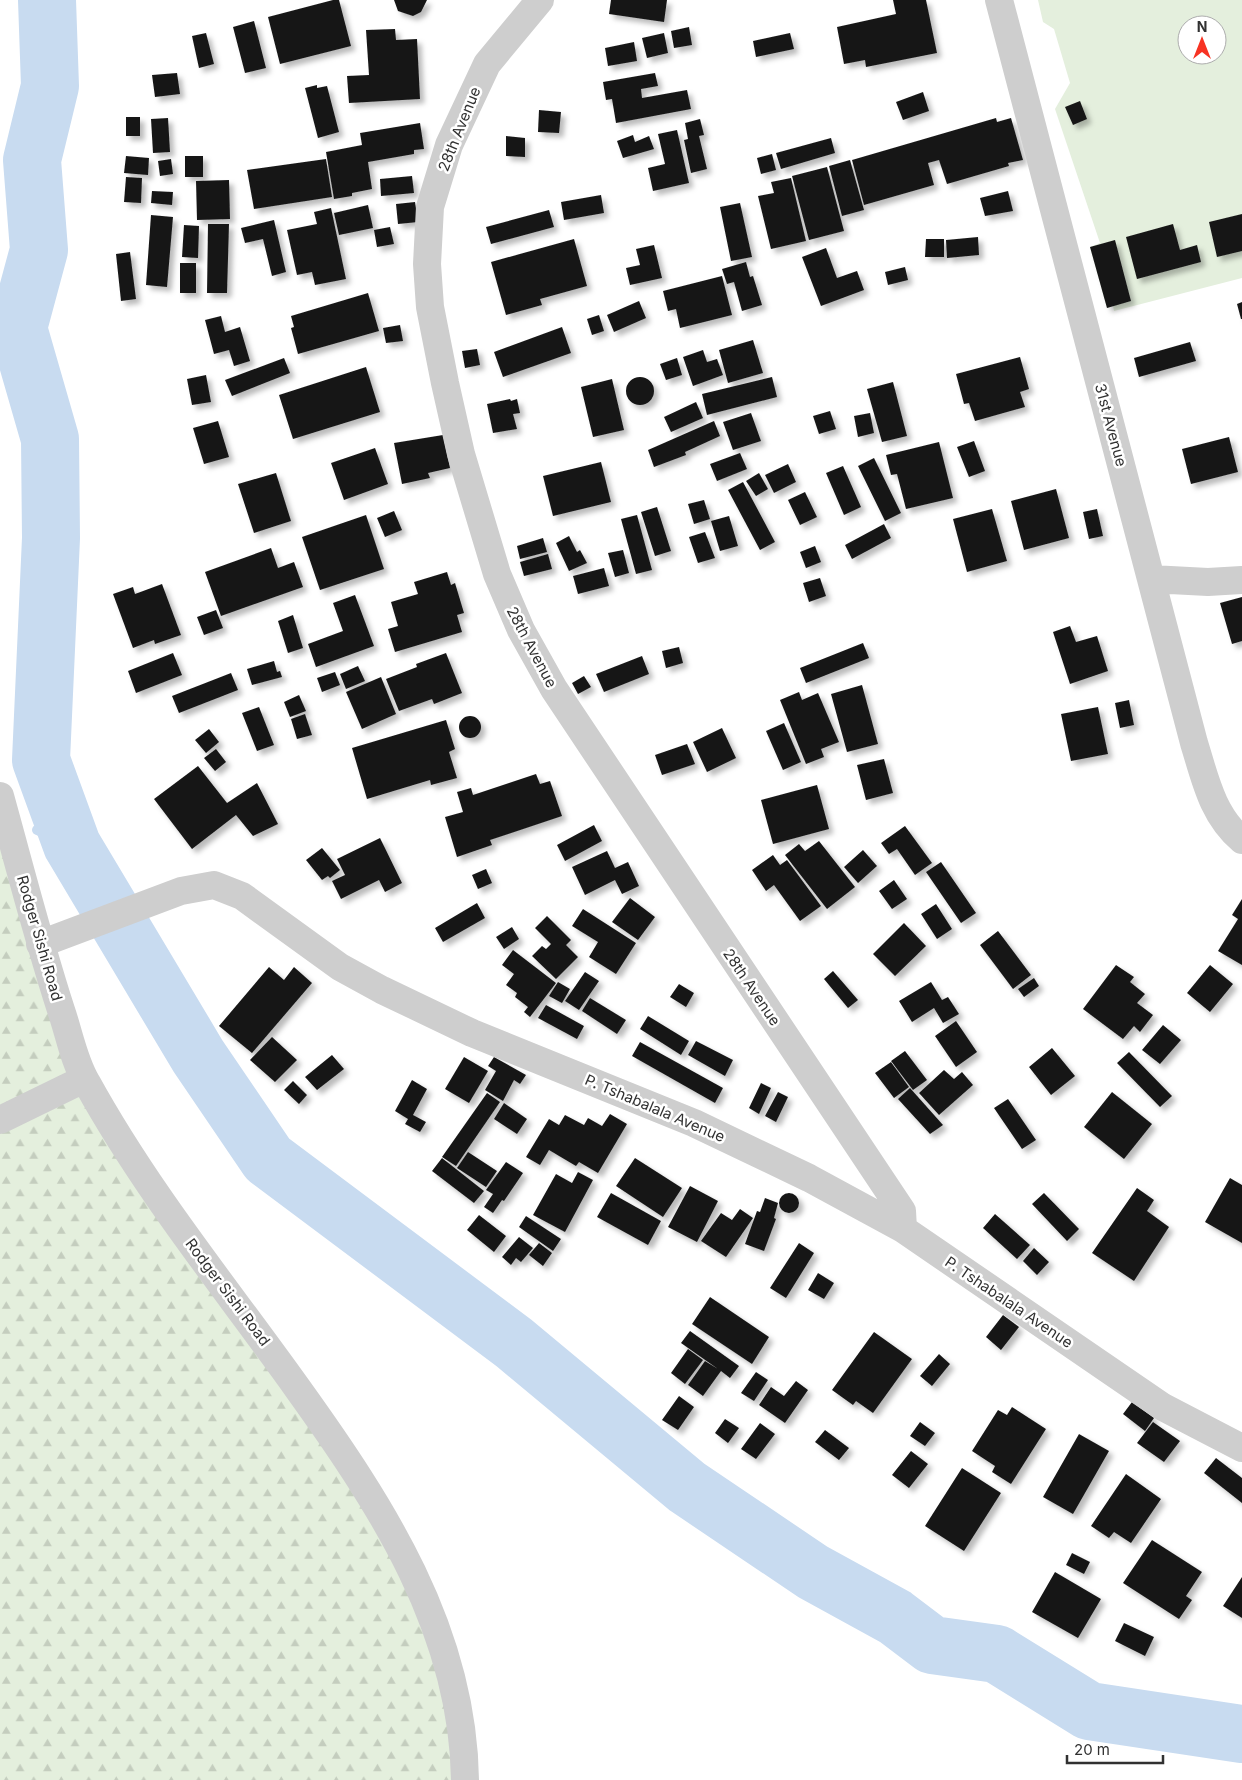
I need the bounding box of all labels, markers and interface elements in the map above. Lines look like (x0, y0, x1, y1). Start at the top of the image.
north arrow (1177, 15, 1227, 65)
text: N (1197, 18, 1207, 35)
street label: 28th Avenue (433, 84, 485, 174)
street label: 31st Avenue (1091, 381, 1131, 469)
street label: 28th Avenue (503, 603, 561, 691)
street label: Rodger Sishi Road (13, 873, 67, 1003)
street label: 28th Avenue (719, 945, 785, 1029)
street label: P. Tshabalala Avenue (582, 1070, 728, 1146)
street label: Rodger Sishi Road (181, 1235, 275, 1349)
street label: P. Tshabalala Avenue (941, 1252, 1077, 1352)
scale bar (1067, 1732, 1163, 1764)
text: 20 m (1074, 1740, 1110, 1759)

